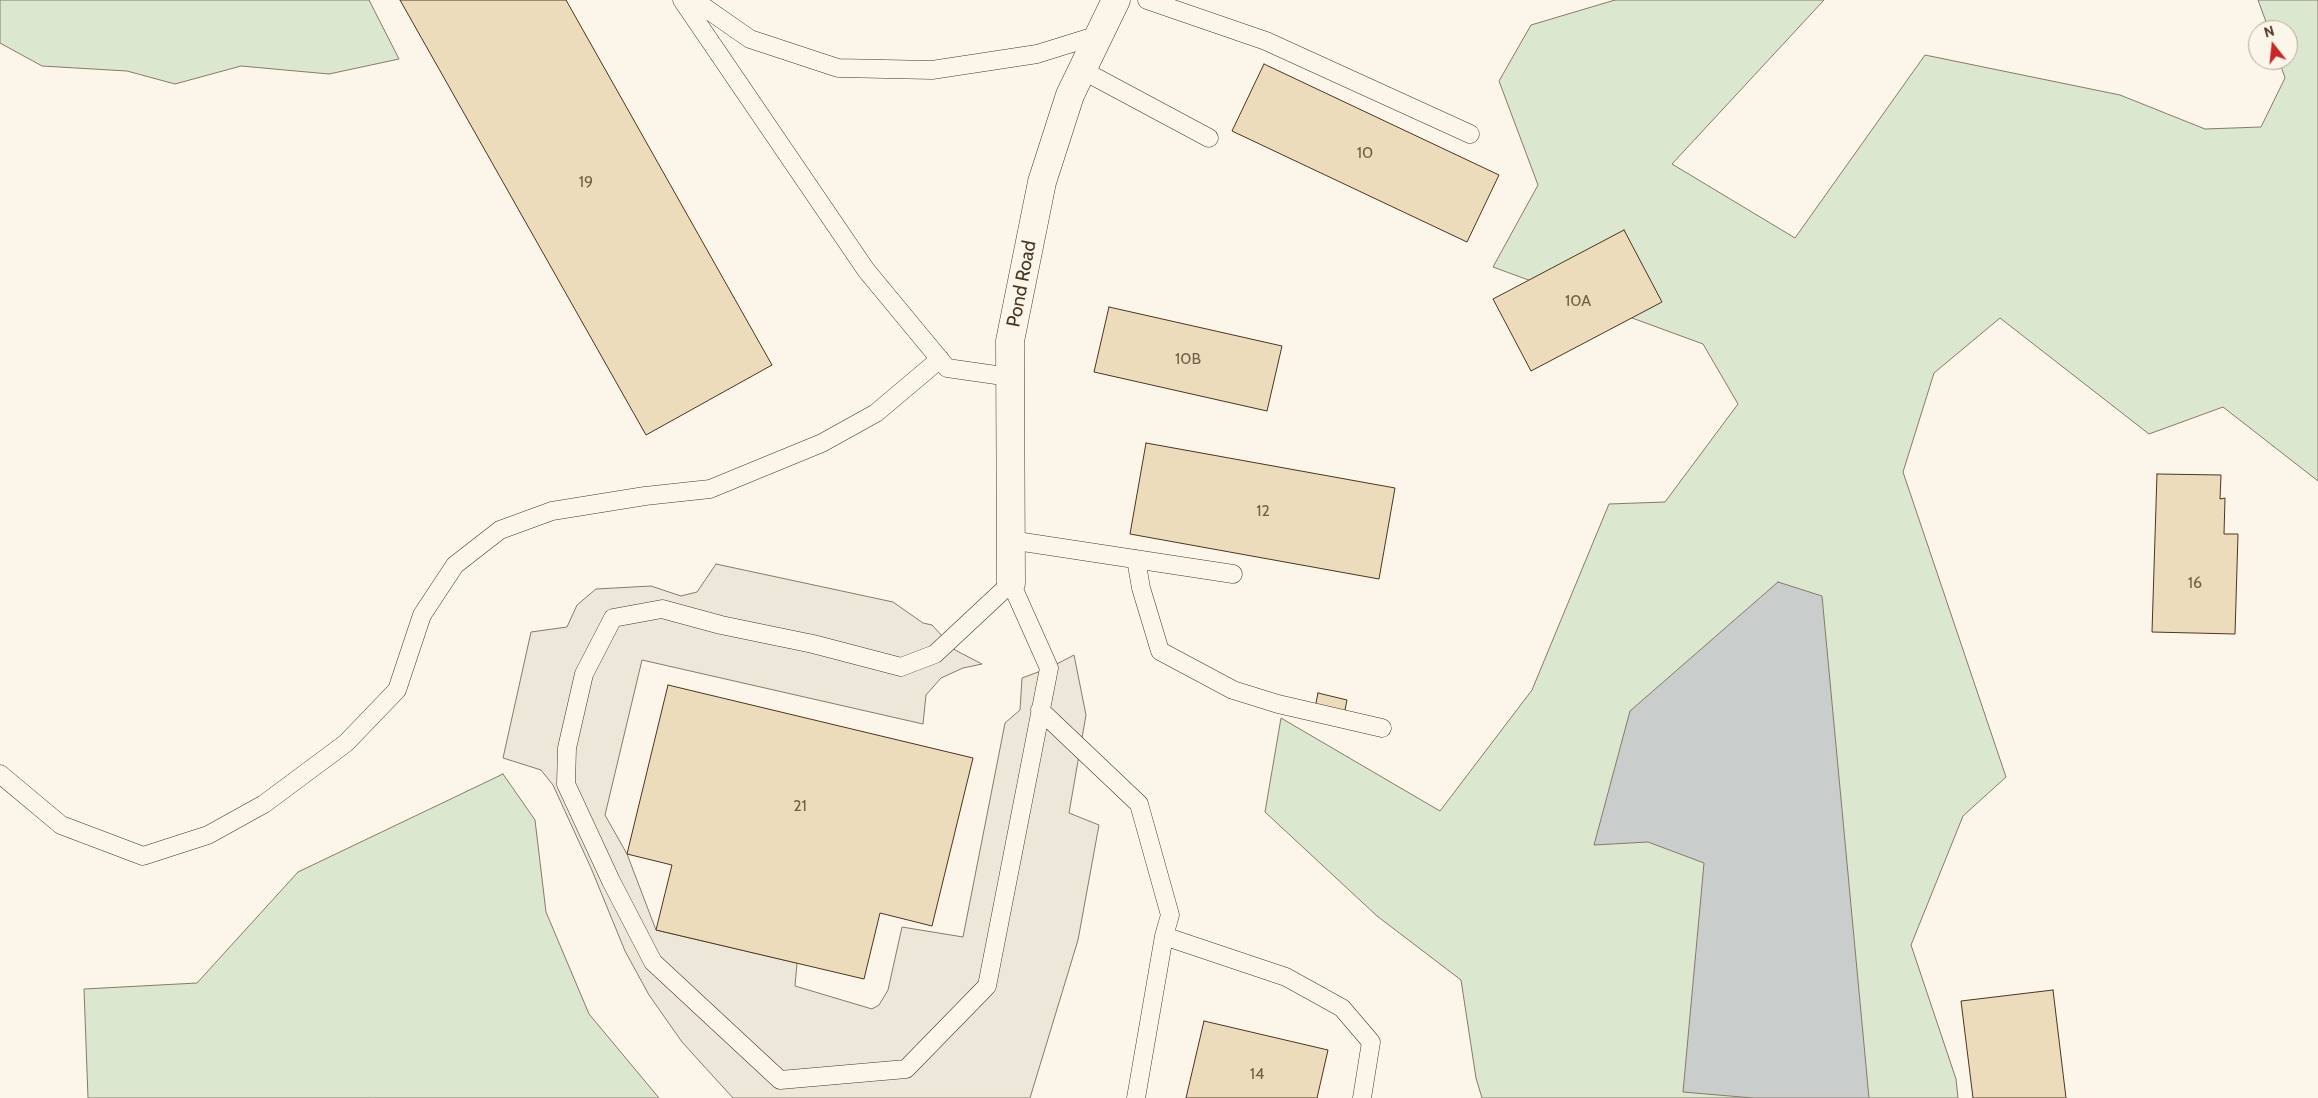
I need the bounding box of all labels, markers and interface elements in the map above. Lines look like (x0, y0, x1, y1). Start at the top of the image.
north arrow (2248, 20, 2298, 70)
text: N (2262, 22, 2276, 42)
house number: 10 (1357, 143, 1373, 163)
house number: 19 (579, 172, 593, 192)
street label: Pond Road (1002, 239, 1042, 329)
house number: 10A (1565, 291, 1591, 311)
house number: 10B (1175, 349, 1201, 369)
house number: 12 (1256, 501, 1270, 521)
house number: 16 (2188, 573, 2202, 593)
house number: 21 (793, 796, 807, 816)
house number: 14 (1250, 1064, 1264, 1084)

